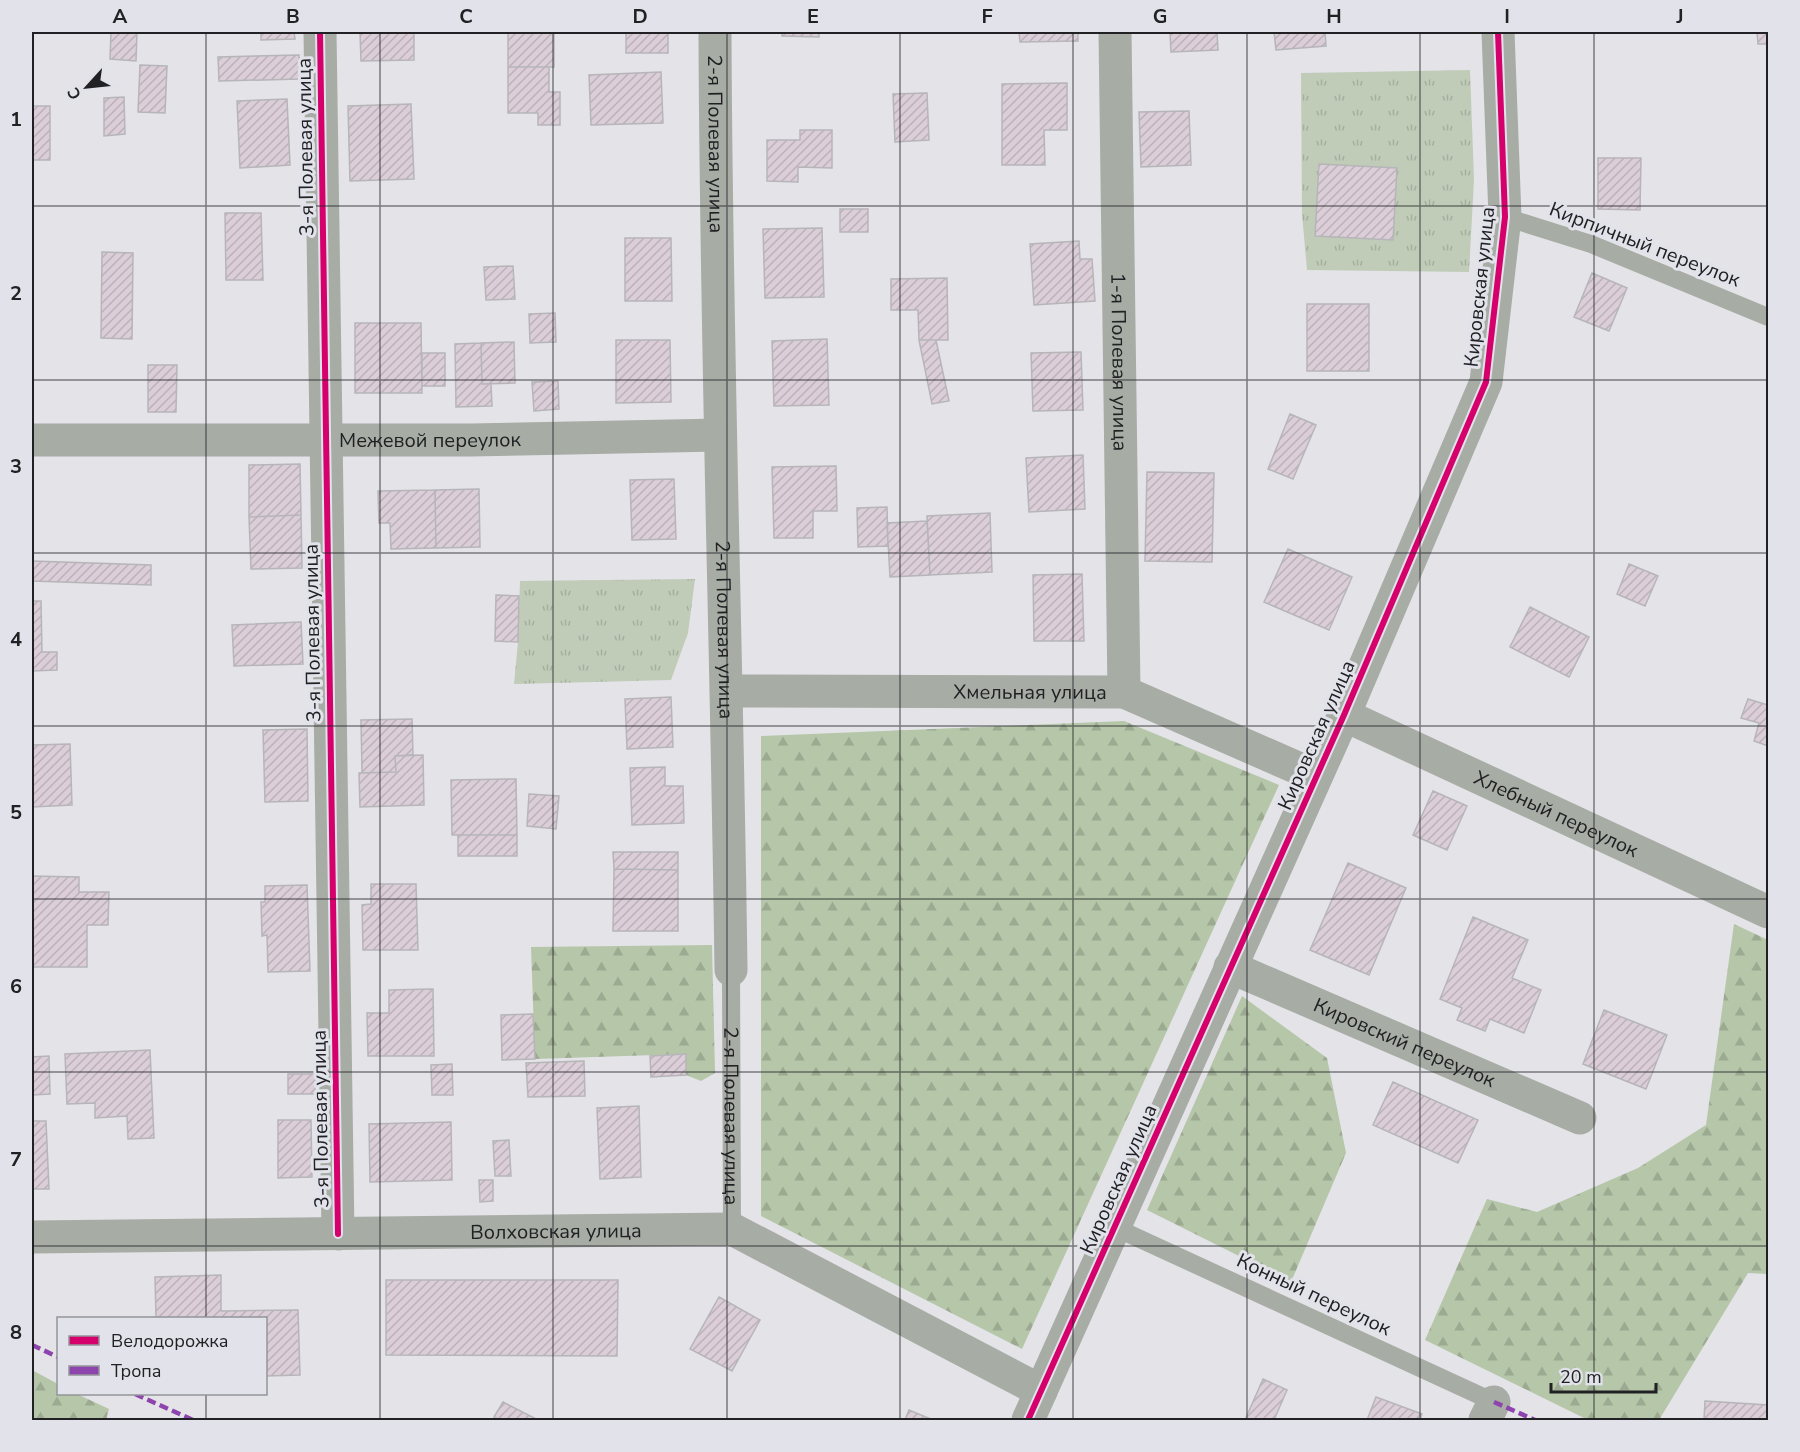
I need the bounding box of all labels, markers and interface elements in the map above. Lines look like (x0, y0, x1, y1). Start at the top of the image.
text: A (113, 3, 128, 30)
text: B (286, 3, 300, 30)
text: C (459, 3, 473, 30)
text: D (632, 3, 648, 30)
text: E (807, 3, 819, 30)
text: F (981, 3, 993, 30)
text: G (1153, 3, 1167, 30)
text: H (1326, 3, 1342, 30)
text: I (1504, 3, 1510, 30)
text: J (1675, 3, 1684, 30)
street label: 2-я Полевая улица (701, 55, 730, 233)
north arrow (57, 57, 117, 117)
street label: 3-я Полевая улица (290, 58, 321, 236)
text: С (62, 83, 87, 103)
text: 1 (10, 106, 22, 133)
street label: Кирпичный переулок (1546, 196, 1744, 293)
street label: Кировская улица (1458, 206, 1501, 369)
street label: 1-я Полевая улица (1104, 273, 1134, 451)
text: 2 (10, 280, 22, 307)
street label: Межевой переулок (339, 426, 522, 454)
text: 3 (10, 453, 22, 480)
street label: 2-я Полевая улица (709, 540, 740, 719)
street label: 3-я Полевая улица (297, 544, 328, 722)
text: 4 (10, 626, 22, 653)
street label: Кировская улица (1271, 656, 1362, 814)
street label: Хмельная улица (953, 679, 1107, 706)
street label: Хлебный переулок (1470, 764, 1643, 864)
text: 5 (10, 799, 22, 826)
text: 6 (10, 973, 22, 1000)
street label: Кировский переулок (1309, 992, 1500, 1094)
street label: 2-я Полевая улица (717, 1027, 745, 1205)
street label: 3-я Полевая улица (305, 1030, 336, 1208)
street label: Кировская улица (1073, 1100, 1164, 1258)
text: 7 (10, 1146, 22, 1173)
street label: Волховская улица (470, 1217, 642, 1246)
street label: Конный переулок (1232, 1247, 1396, 1342)
legend (57, 1317, 267, 1395)
text: 8 (10, 1319, 22, 1346)
text: Велодорожка (111, 1329, 228, 1353)
scale bar (1551, 1356, 1656, 1394)
text: Тропа (111, 1359, 162, 1383)
text: 20 m (1560, 1365, 1602, 1389)

